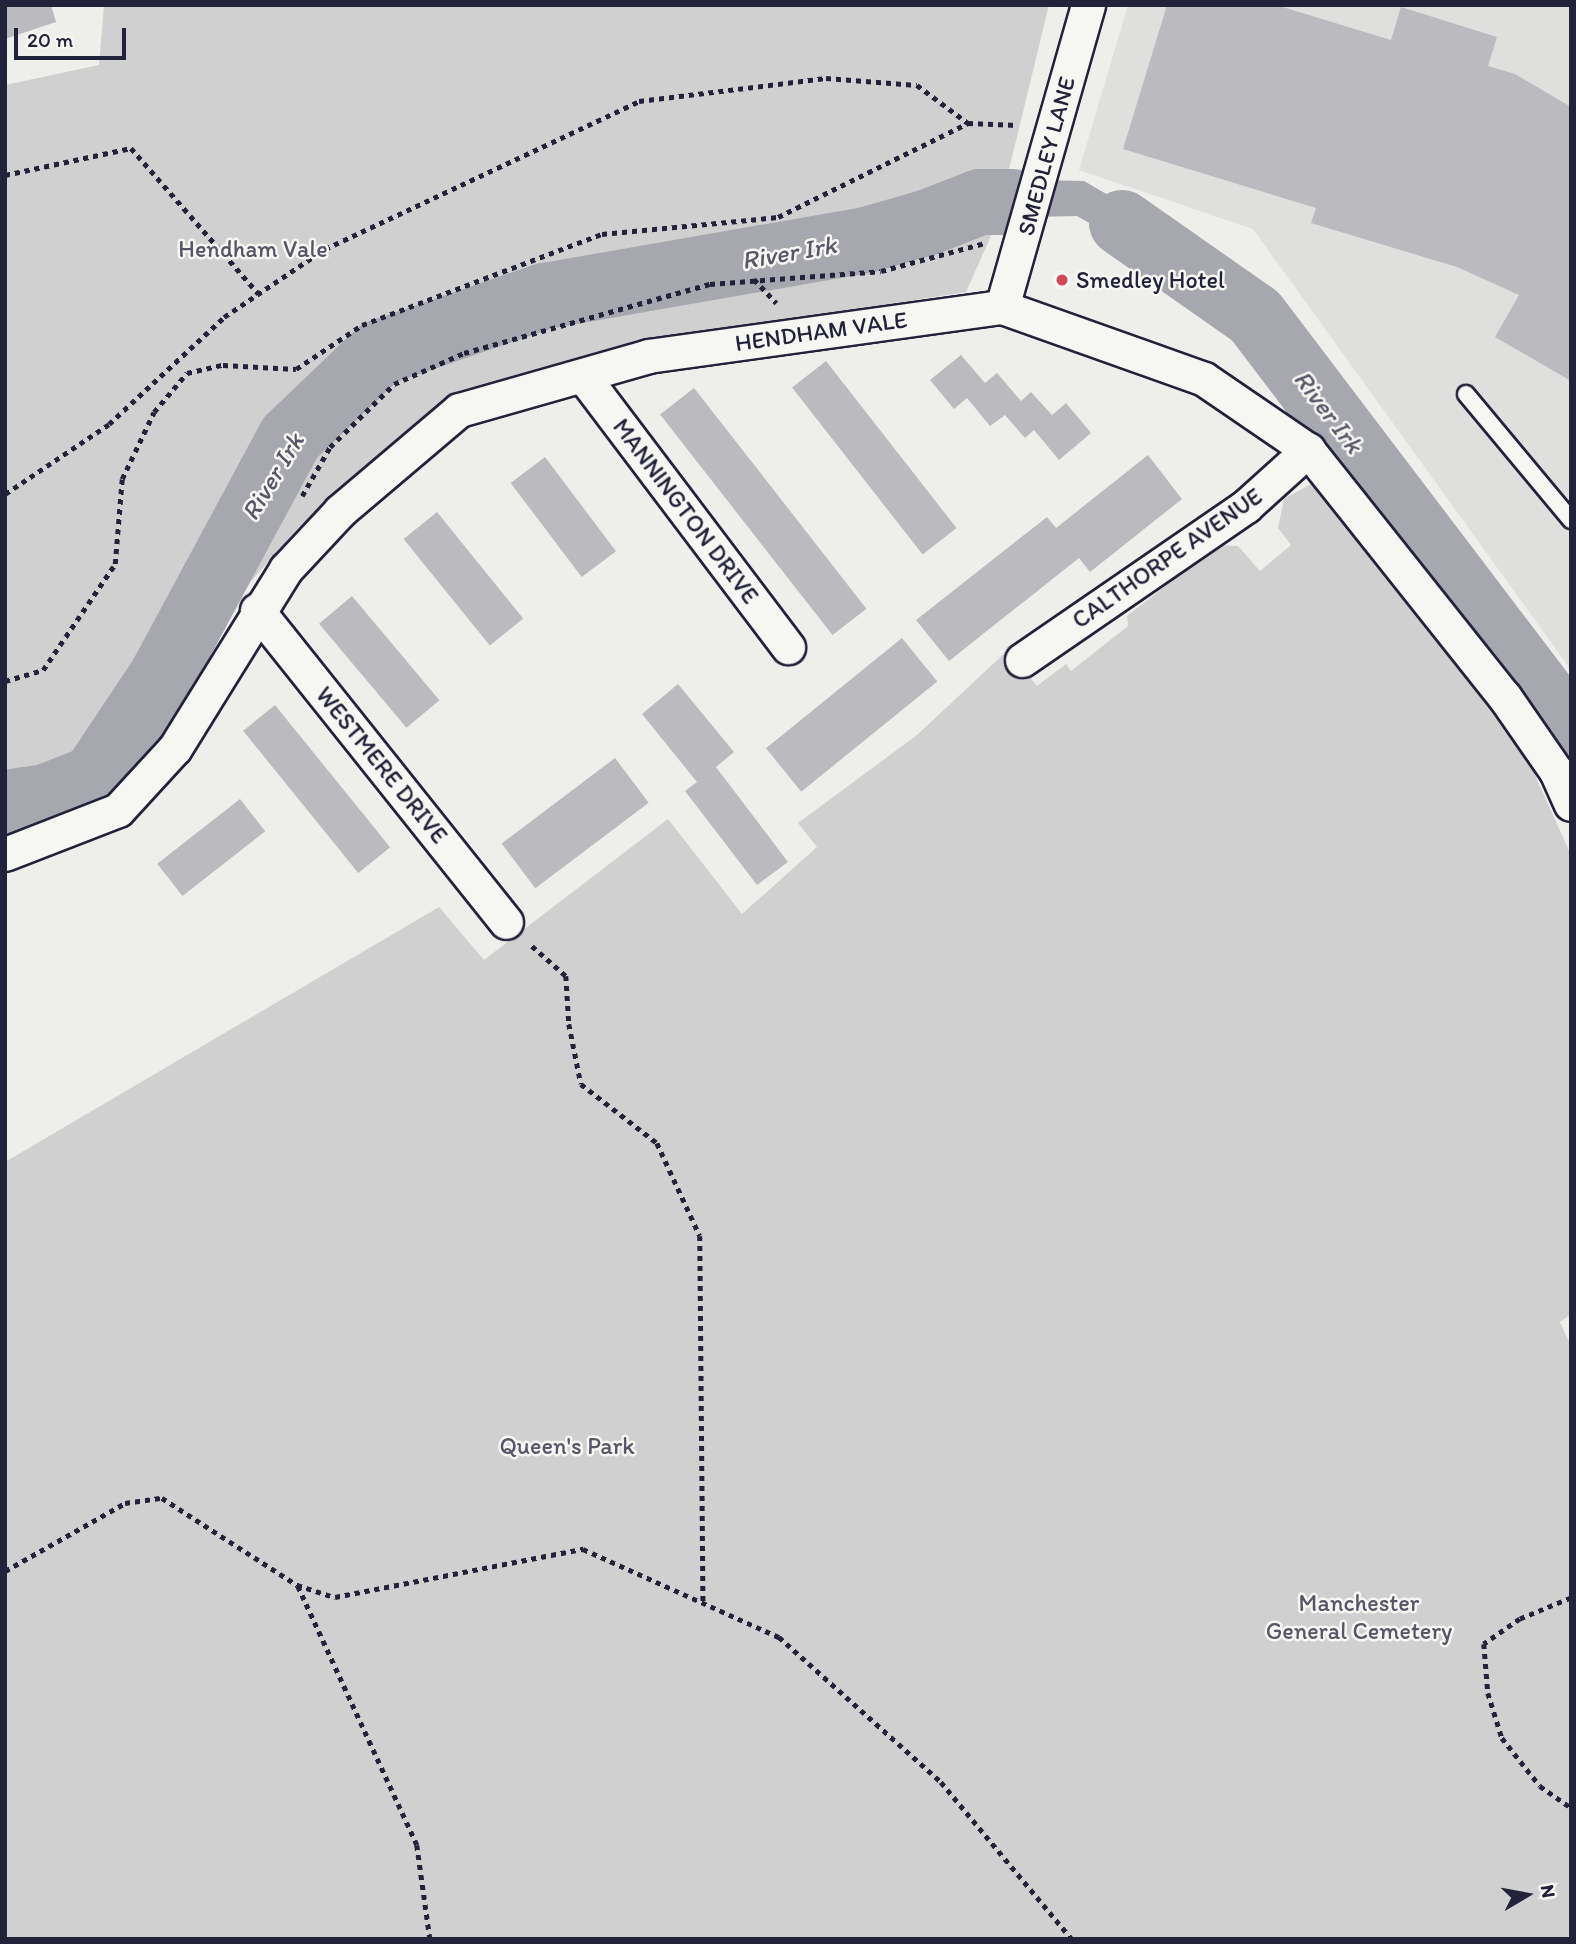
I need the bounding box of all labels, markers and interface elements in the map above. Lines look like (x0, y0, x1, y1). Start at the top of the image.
scale bar (18, 14, 130, 58)
text: 20 m (27, 27, 73, 52)
street label: SMEDLEY LANE (1011, 73, 1081, 239)
water label: River Irk (739, 229, 839, 277)
park label: Hendham Vale (179, 235, 327, 263)
place label: Smedley Hotel (1076, 266, 1225, 294)
marker: Smedley Hotel (1054, 272, 1070, 288)
street label: HENDHAM VALE (733, 305, 909, 357)
water label: River Irk (1287, 364, 1369, 460)
street label: MANNINGTON DRIVE (607, 412, 765, 610)
water label: River Irk (235, 428, 311, 526)
street label: CALTHORPE AVENUE (1066, 482, 1268, 634)
street label: WESTMERE DRIVE (310, 681, 454, 849)
park label: Queen's Park (500, 1432, 634, 1460)
park label: Manchester General Cemetery (1266, 1589, 1452, 1645)
north arrow (1492, 1860, 1562, 1930)
text: N (1536, 1883, 1561, 1900)

